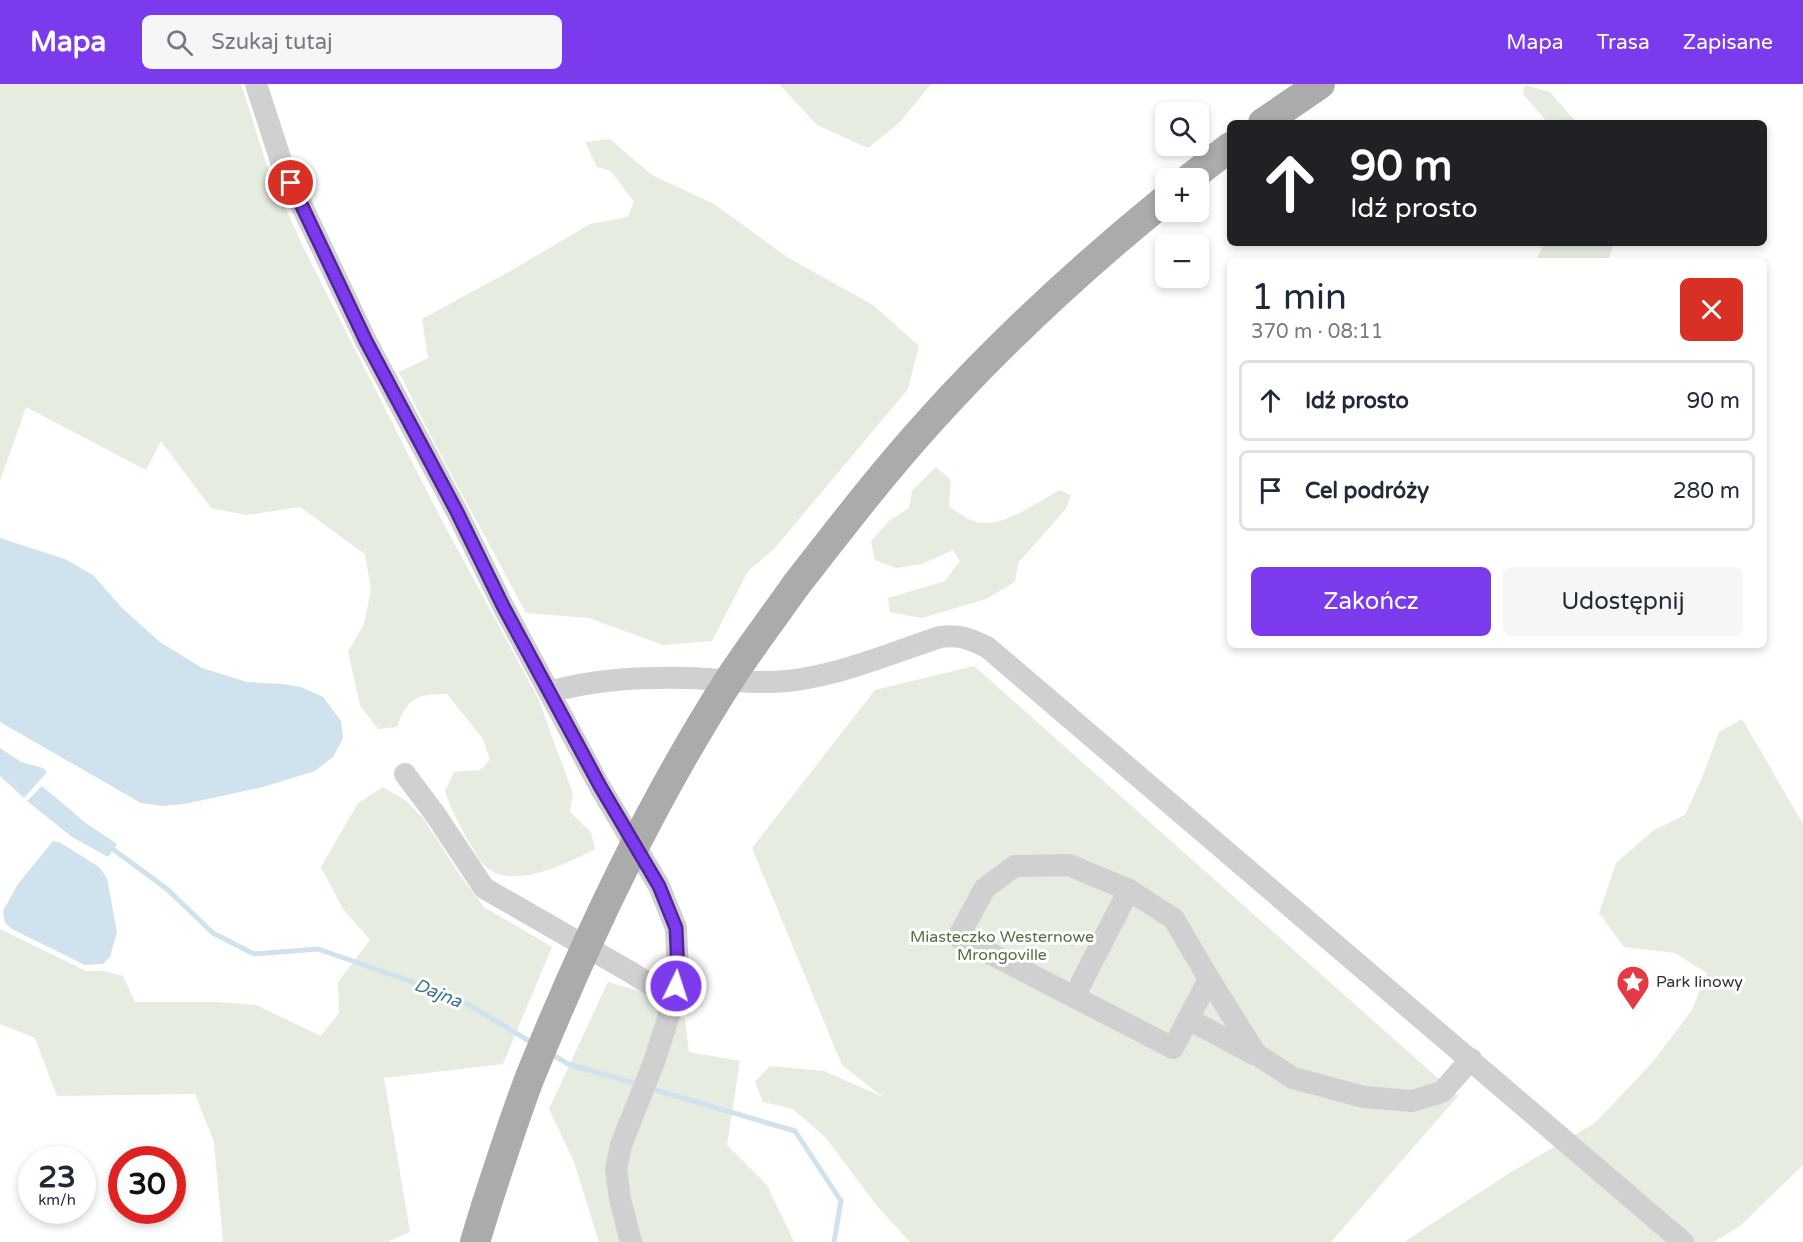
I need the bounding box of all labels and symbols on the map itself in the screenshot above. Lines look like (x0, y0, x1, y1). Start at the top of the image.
pin (265, 157, 316, 208)
park label: Miasteczko Westernowe Mrongoville (910, 927, 1094, 965)
position arrow (644, 954, 708, 1018)
place icon: Park linowy (1615, 964, 1651, 1011)
place label: Park linowy (1656, 972, 1743, 992)
water label: Dajna (411, 974, 466, 1013)
speed limit sign: 30 (108, 1146, 186, 1224)

